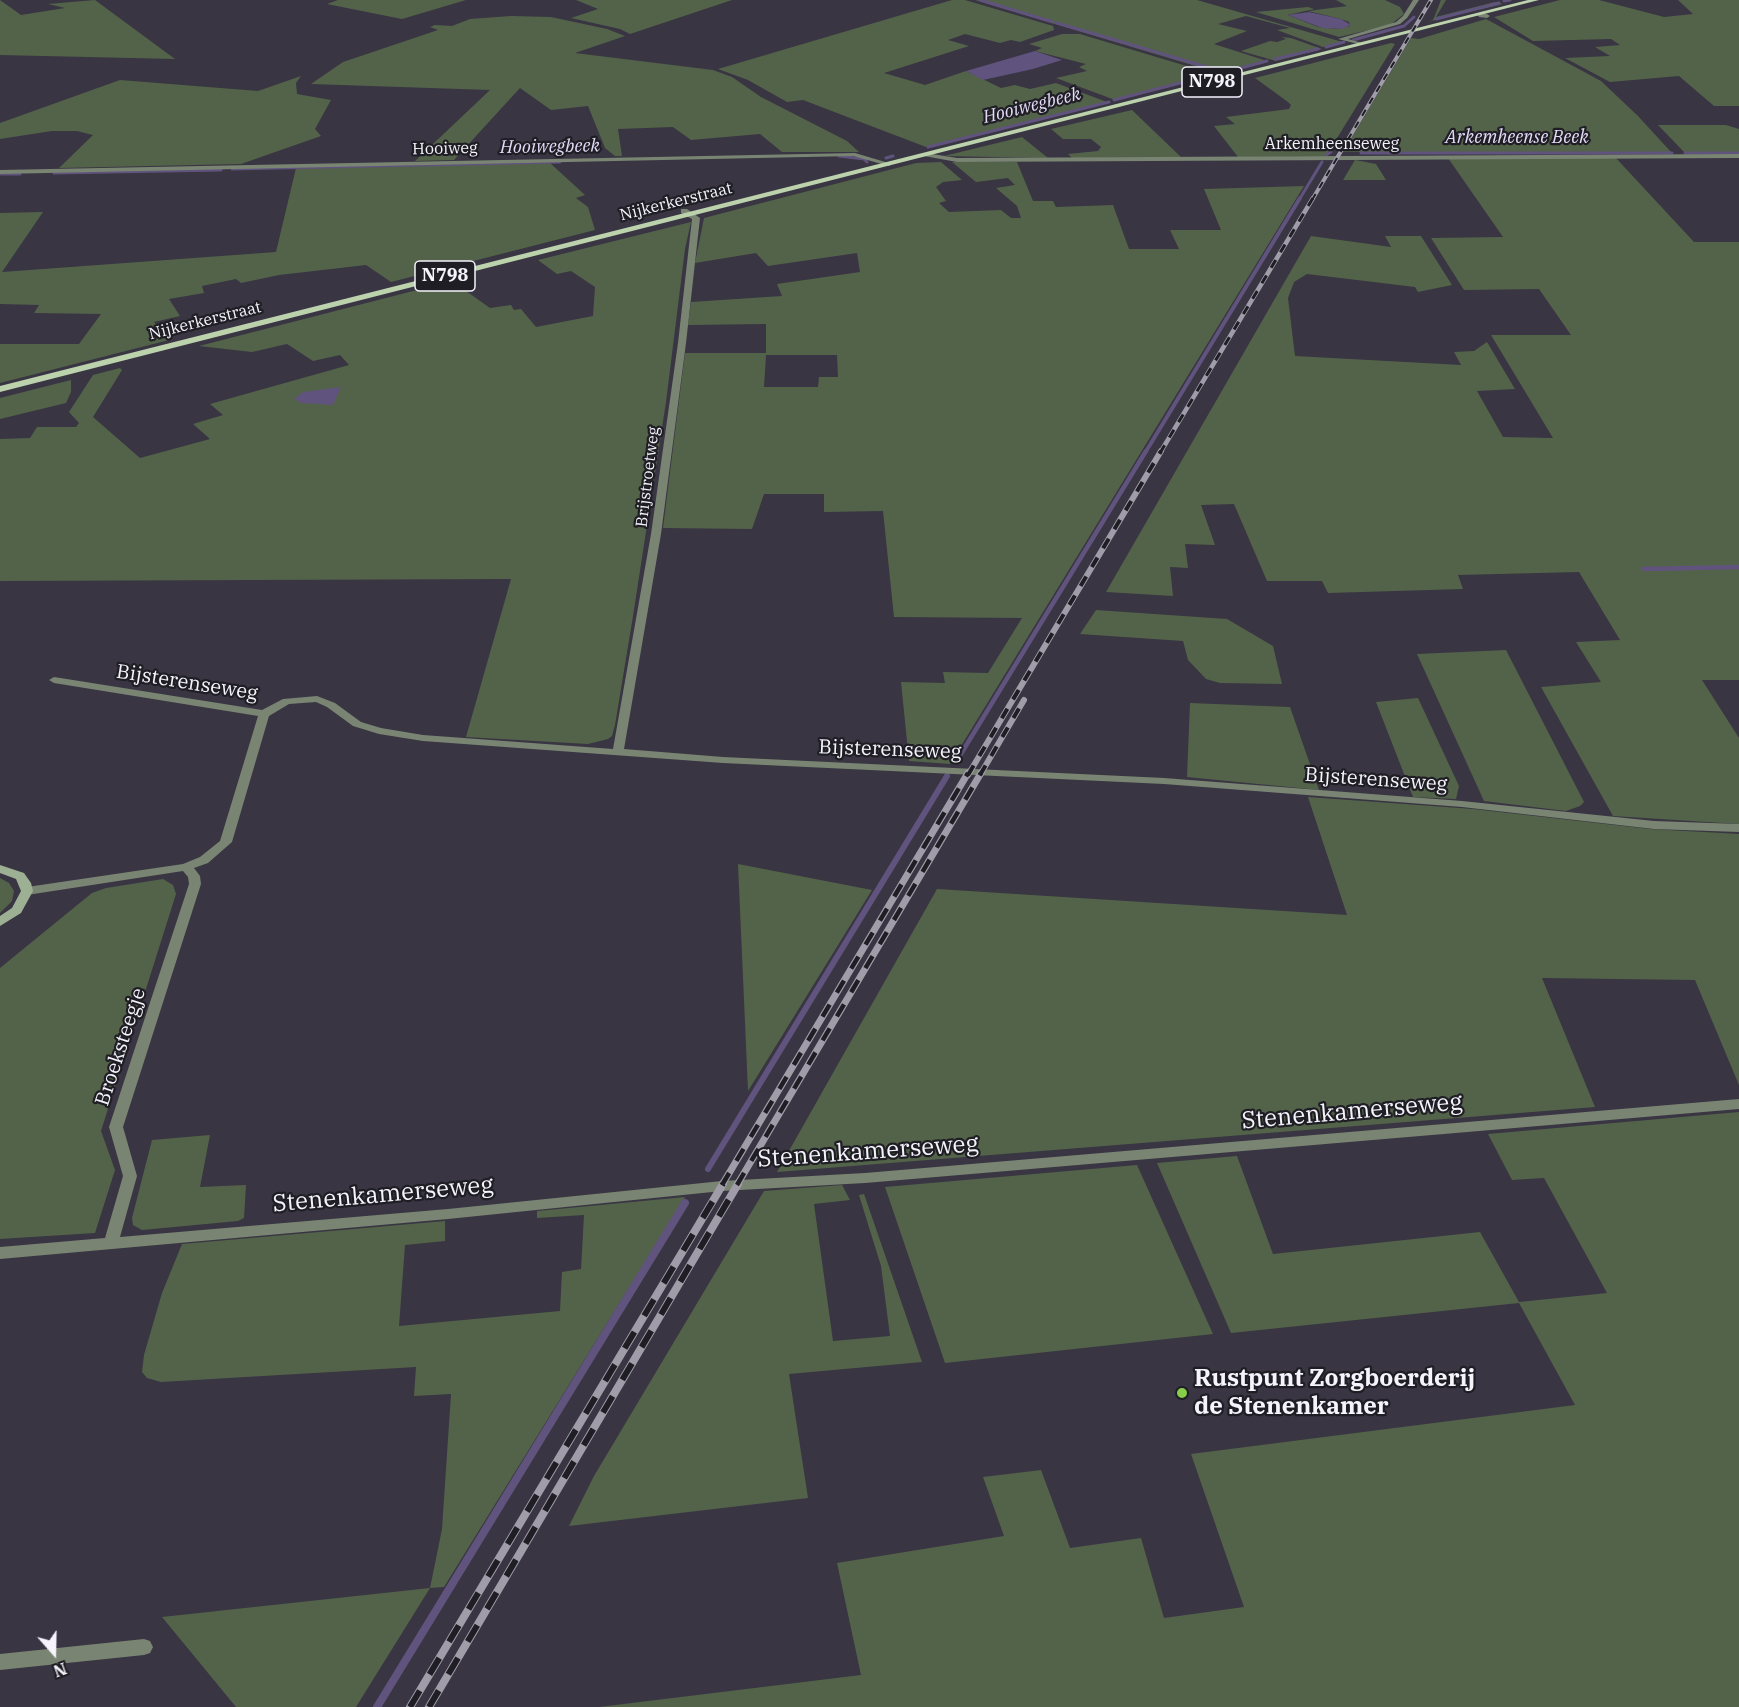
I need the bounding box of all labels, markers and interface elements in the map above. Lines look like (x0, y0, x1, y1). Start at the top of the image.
road number: N798 (1182, 67, 1242, 97)
water label: Hooiwegbeek (981, 83, 1083, 129)
water label: Arkemheense Beek (1445, 127, 1589, 149)
street label: Arkemheenseweg (1265, 134, 1399, 154)
water label: Hooiwegbeek (500, 135, 600, 159)
street label: Hooiweg (412, 139, 478, 159)
street label: Nijkerkerstraat (618, 179, 734, 225)
road number: N798 (415, 261, 475, 291)
street label: Nijkerkerstraat (147, 298, 263, 344)
street label: Brijstroetweg (632, 426, 664, 528)
street label: Bijsterenseweg (115, 660, 259, 706)
street label: Bijsterenseweg (818, 736, 962, 764)
street label: Bijsterenseweg (1304, 763, 1448, 797)
street label: Broeksteegje (91, 985, 151, 1109)
street label: Stenenkamerseweg (1240, 1088, 1464, 1136)
street label: Stenenkamerseweg (757, 1130, 979, 1174)
street label: Stenenkamerseweg (271, 1171, 495, 1219)
place label: Rustpunt Zorgboerderij de Stenenkamer (1194, 1365, 1475, 1421)
marker: Rustpunt Zorgboerderij de Stenenkamer (1175, 1386, 1189, 1400)
north arrow (24, 1623, 84, 1683)
text: N (51, 1658, 70, 1681)

